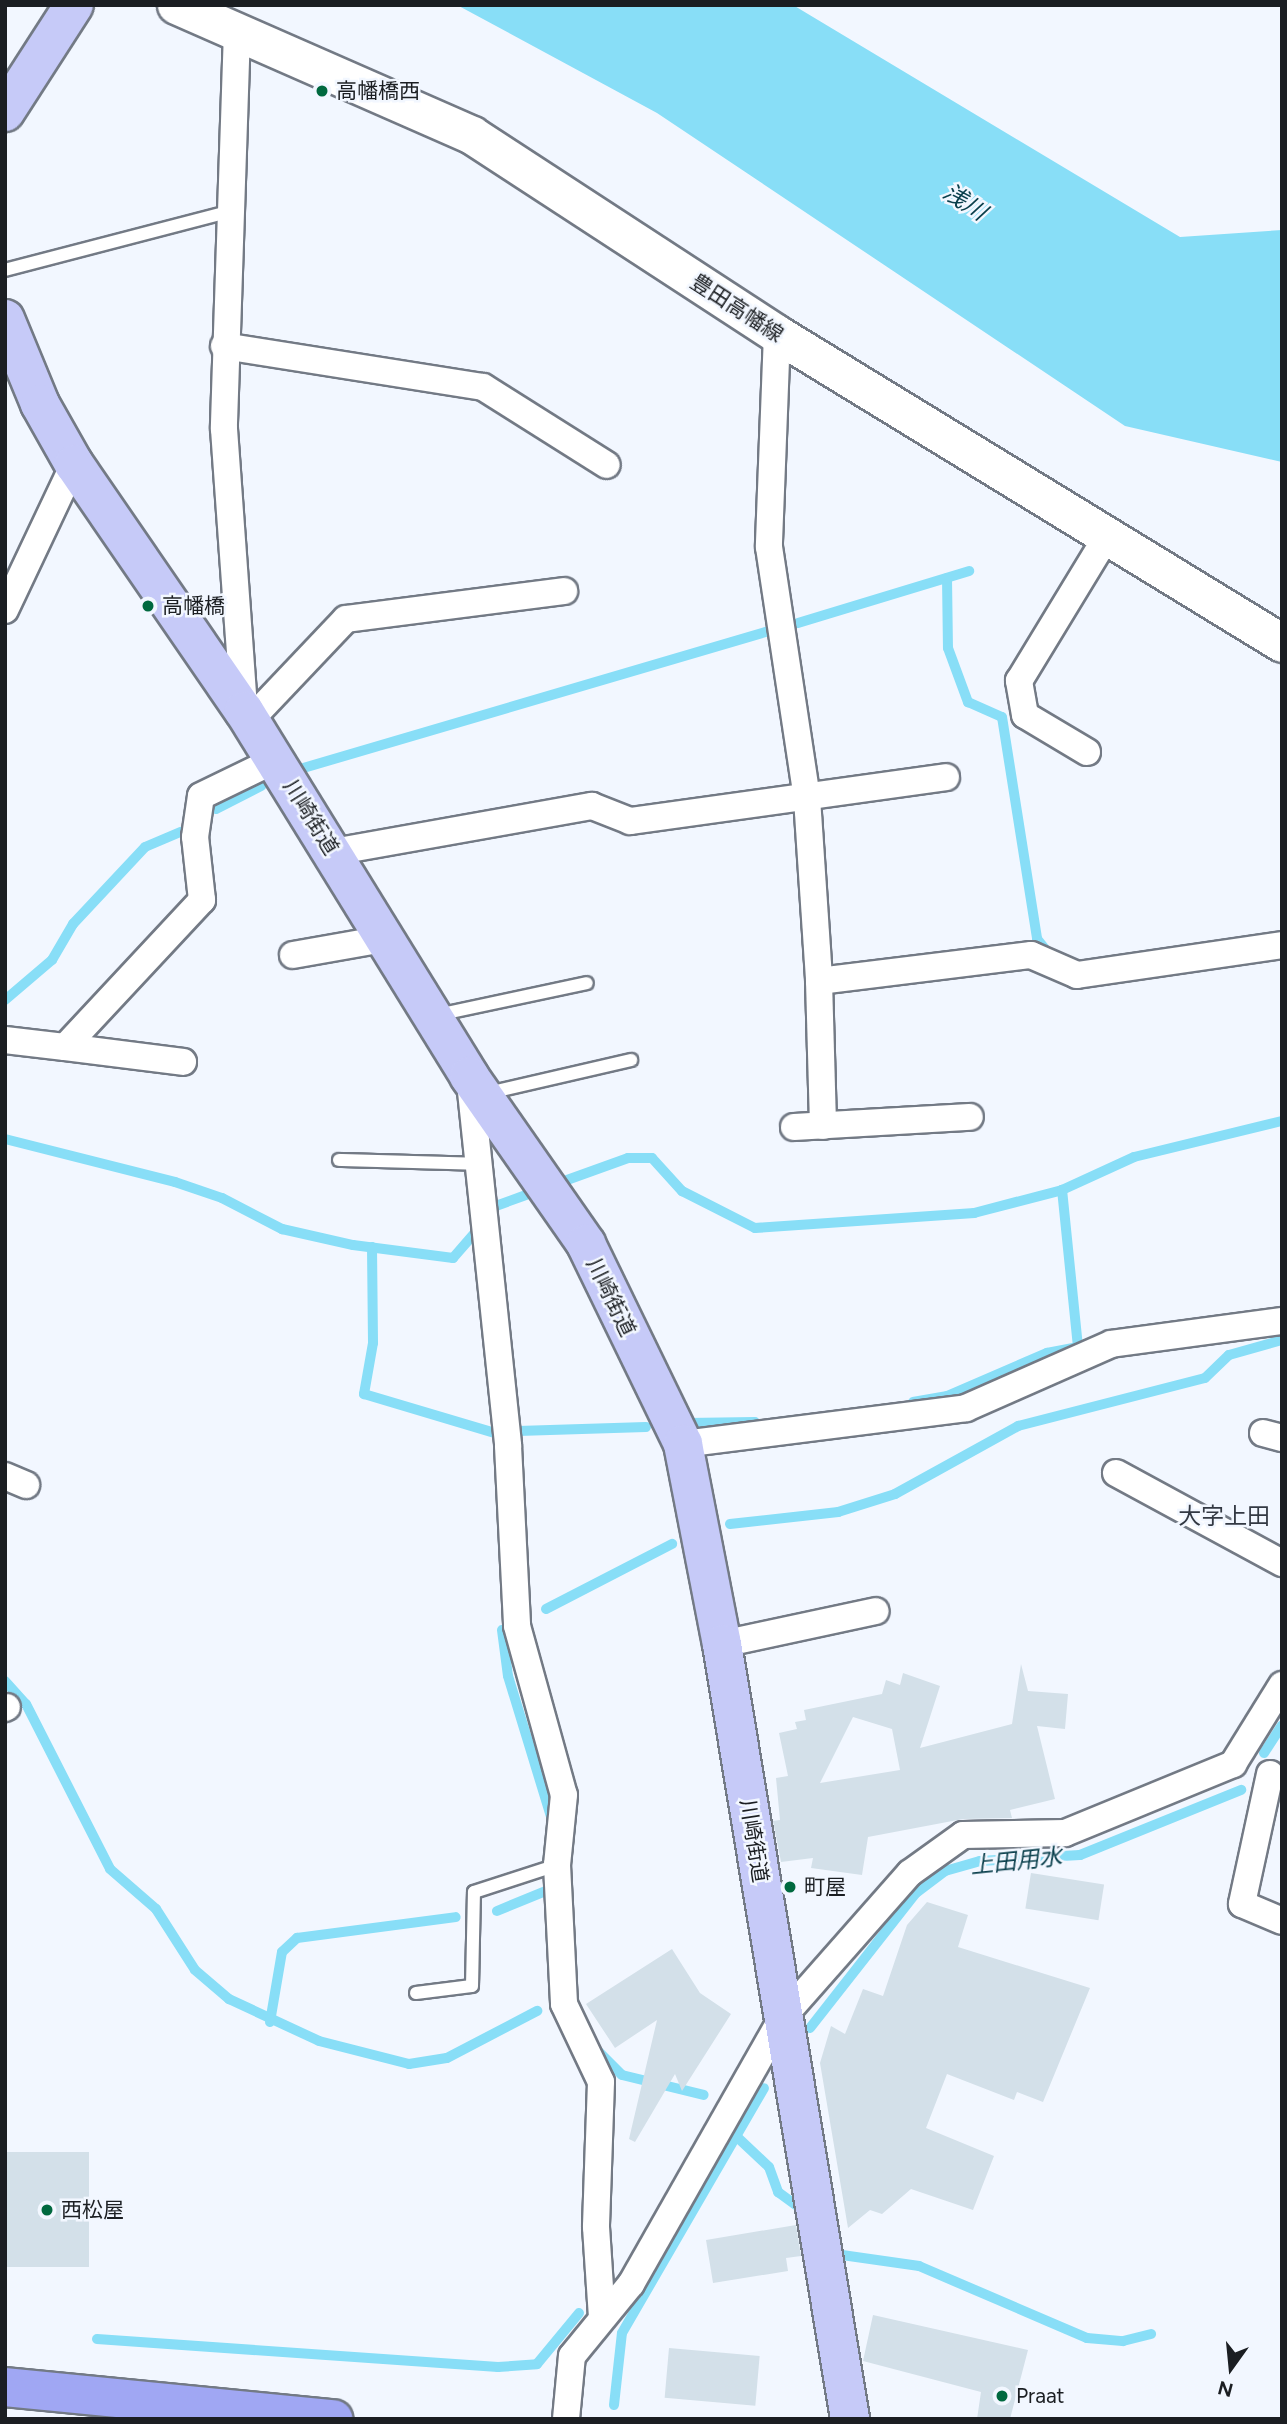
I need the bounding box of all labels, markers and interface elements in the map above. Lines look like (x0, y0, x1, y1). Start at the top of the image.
place label: 高幡橋西 (336, 78, 420, 104)
marker: 高幡橋西 (314, 83, 330, 99)
water label: 浅川 (938, 178, 992, 226)
street label: 豊田高幡線 (686, 269, 788, 347)
place label: 高幡橋 (162, 593, 225, 619)
marker: 高幡橋 (140, 598, 156, 614)
street label: 川崎街道 (278, 775, 344, 859)
street label: 川崎街道 (581, 1254, 641, 1340)
district label: 大字上田 (1178, 1502, 1270, 1530)
street label: 川崎街道 (735, 1798, 773, 1884)
water label: 上田用水 (969, 1842, 1063, 1880)
place label: 町屋 (804, 1874, 846, 1900)
marker: 町屋 (782, 1879, 798, 1895)
place label: 西松屋 (61, 2197, 124, 2223)
marker: 西松屋 (39, 2202, 55, 2218)
north arrow (1196, 2333, 1266, 2403)
text: N (1215, 2376, 1236, 2402)
place label: Praat (1016, 2383, 1065, 2409)
marker: Praat (994, 2388, 1010, 2404)

